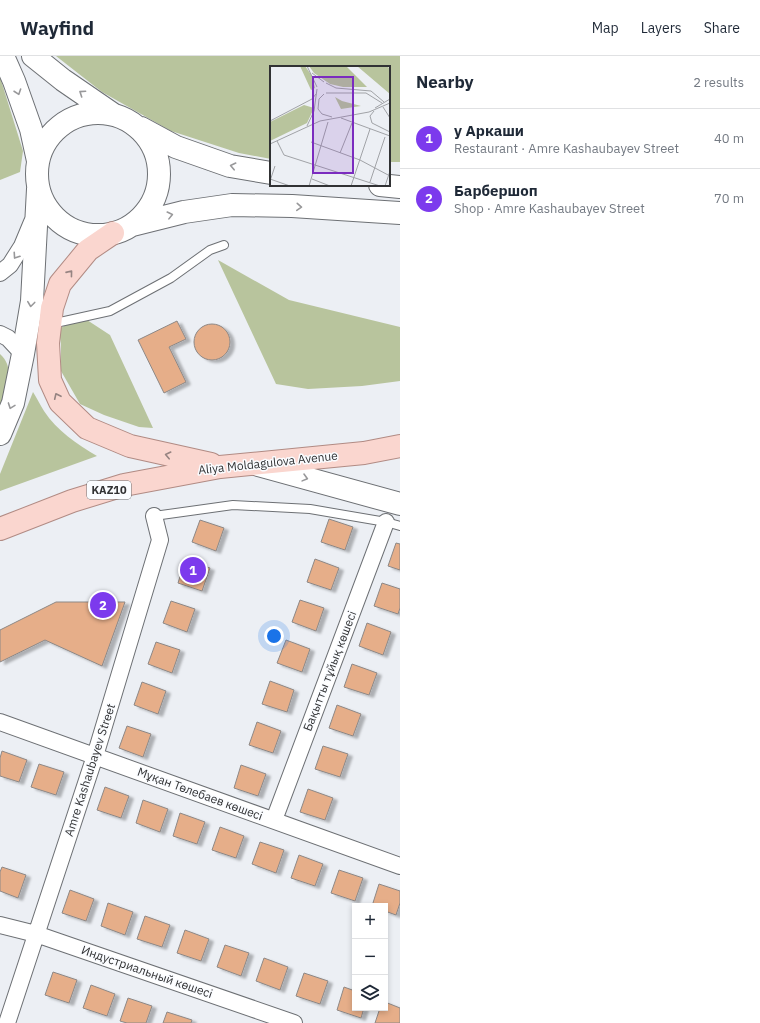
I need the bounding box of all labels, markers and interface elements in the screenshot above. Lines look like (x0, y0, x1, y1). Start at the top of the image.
text: Wayfind (20, 16, 94, 40)
text: Map (592, 19, 619, 37)
text: Layers (641, 19, 682, 37)
text: Share (704, 19, 740, 37)
inset map (270, 66, 390, 186)
text: Nearby (416, 71, 474, 93)
text: 2 results (693, 74, 744, 91)
one-way arrow (13, 88, 21, 95)
one-way arrow (79, 90, 86, 98)
text: у Аркаши (454, 121, 524, 140)
text: 1 (425, 130, 433, 147)
text: 40 m (714, 130, 744, 147)
text: Restaurant · Amre Kashaubayev Street (454, 140, 679, 157)
one-way arrow (229, 163, 236, 171)
text: Барбершоп (454, 181, 538, 200)
text: 2 (425, 190, 433, 207)
text: 70 m (714, 190, 744, 207)
text: Shop · Amre Kashaubayev Street (454, 200, 645, 217)
one-way arrow (296, 202, 302, 211)
one-way arrow (166, 211, 173, 220)
one-way arrow (13, 252, 21, 259)
one-way arrow (65, 270, 72, 277)
one-way arrow (27, 301, 36, 308)
one-way arrow (54, 393, 62, 401)
one-way arrow (7, 402, 16, 409)
street label: Aliya Moldagulova Avenue (197, 448, 339, 477)
one-way arrow (165, 451, 172, 459)
one-way arrow (301, 473, 308, 482)
road number: KAZ10 (87, 481, 131, 499)
pin: 1 (180, 555, 206, 585)
pin: 2 (90, 590, 116, 620)
street label: Бақытты тұйық көшесі (300, 609, 359, 733)
your location (264, 626, 284, 646)
street label: Amre Kashaubayev Street (61, 701, 118, 838)
street label: Мұқан Төлебаев көшесі (135, 764, 265, 823)
map controls (352, 903, 388, 1011)
button: + (352, 903, 388, 939)
button: − (352, 939, 388, 975)
street label: Индустриальный көшесі (80, 942, 215, 1001)
button: layers (352, 975, 388, 1011)

